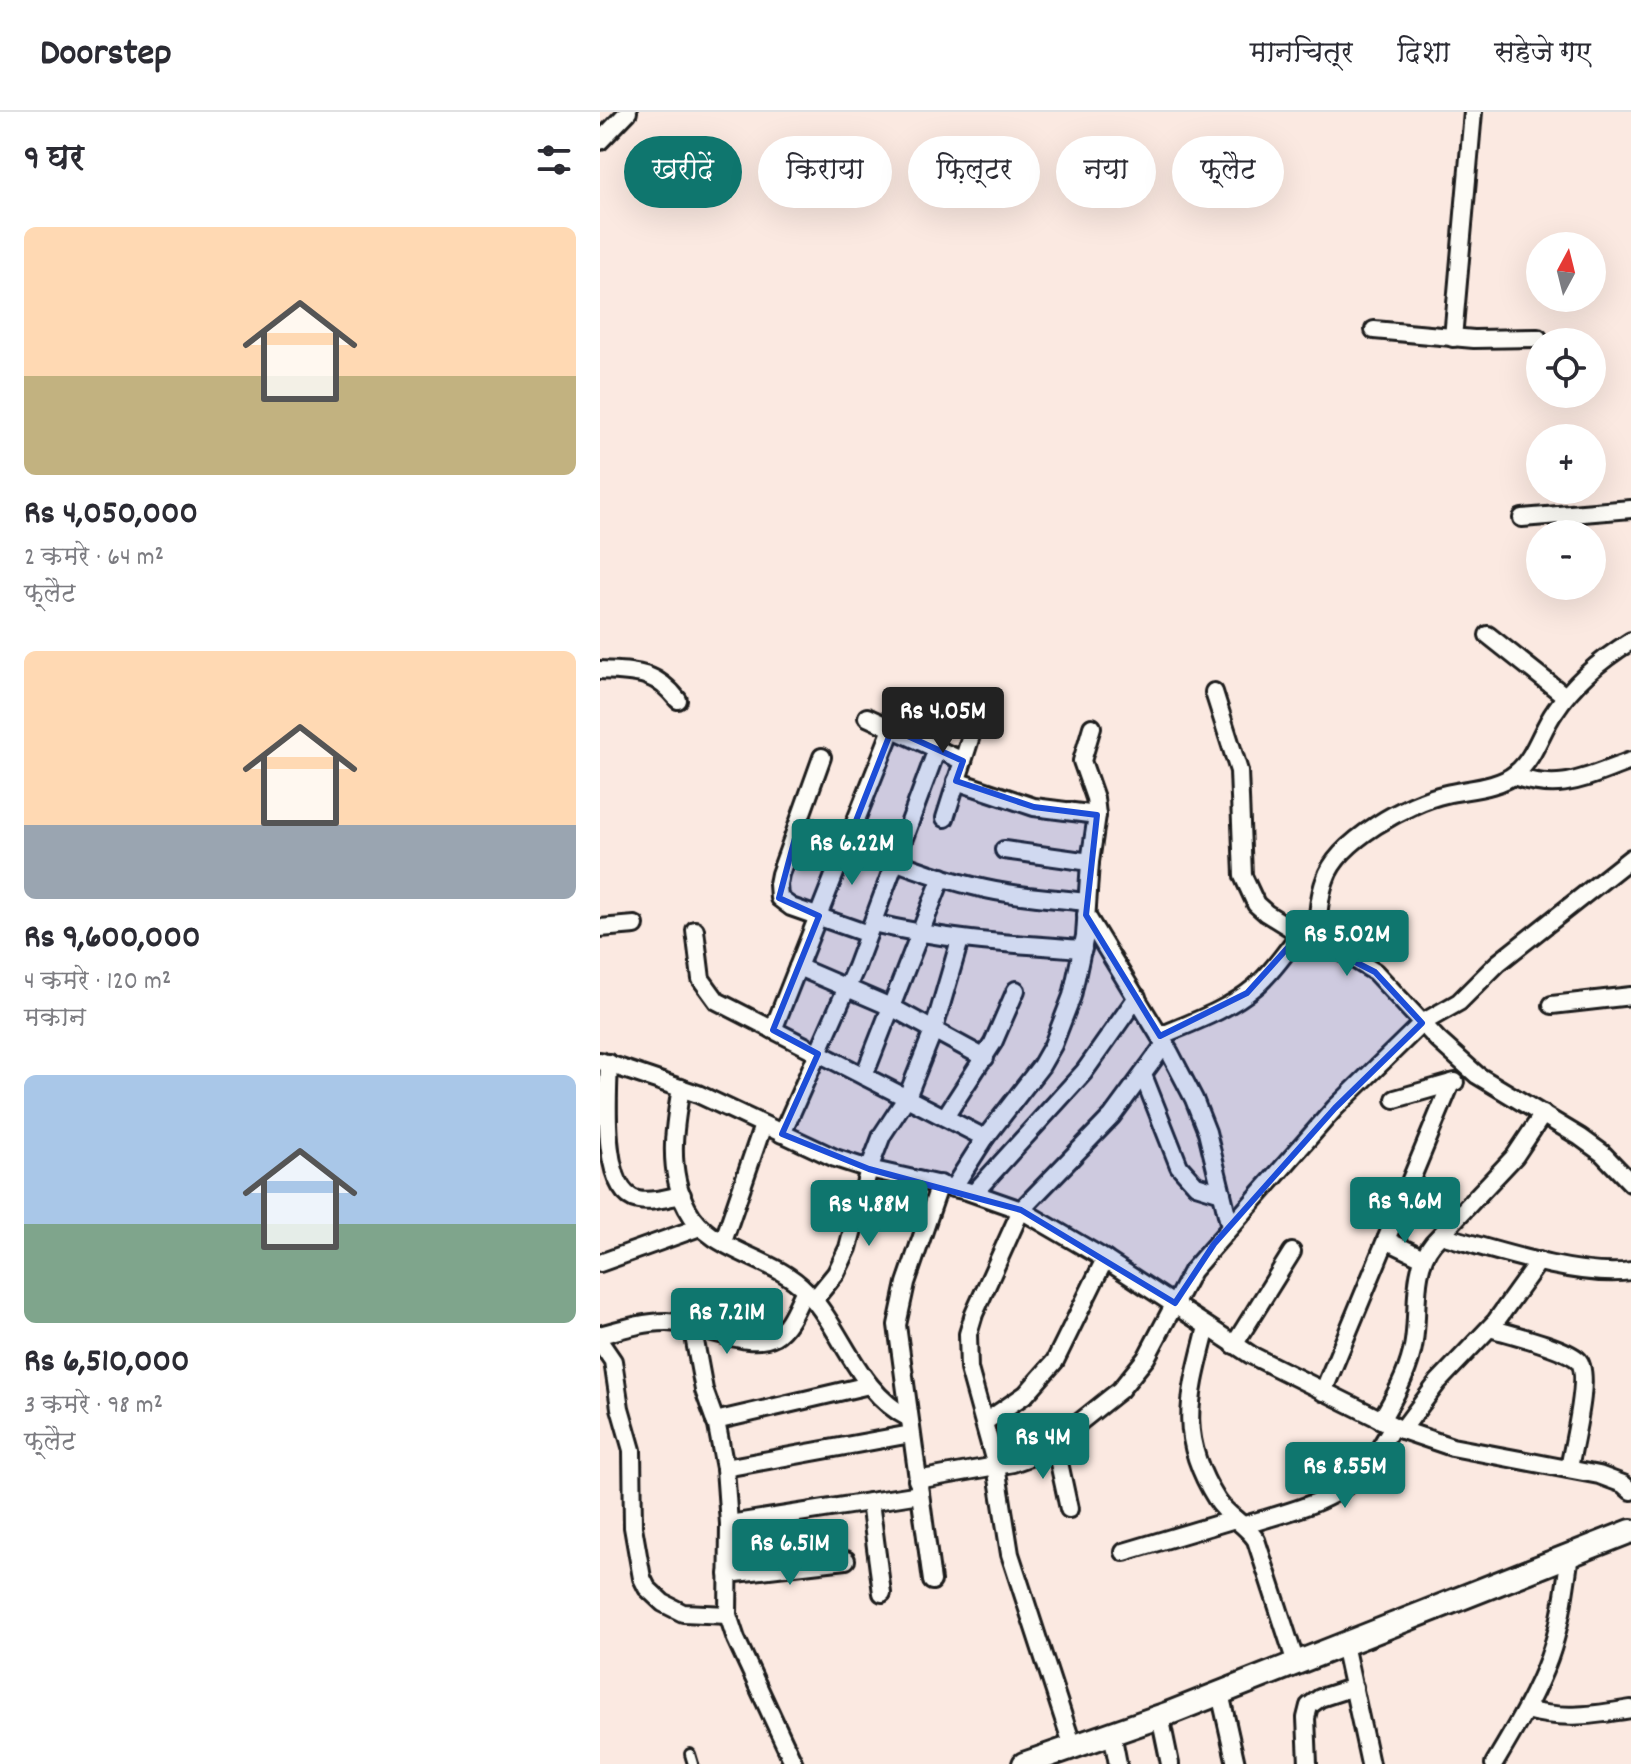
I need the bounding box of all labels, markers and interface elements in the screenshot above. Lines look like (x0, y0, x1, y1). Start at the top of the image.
text: Doorstep (40, 28, 172, 83)
text: मानचित्र (1250, 35, 1353, 75)
text: दिशा (1397, 35, 1450, 75)
text: सहेजे गए (1494, 35, 1591, 75)
text: 9 घर (24, 136, 84, 185)
chip: खरीदें (624, 136, 742, 208)
chip: किराया (758, 136, 892, 208)
chip: फ़िल्टर (908, 136, 1040, 208)
chip: नया (1056, 136, 1156, 208)
chip: फ़्लैट (1172, 136, 1284, 208)
icon: filters (532, 138, 576, 182)
north arrow (1526, 232, 1606, 312)
map controls (1526, 232, 1606, 600)
icon: home (228, 279, 372, 423)
button: locate (1526, 328, 1606, 408)
button: + (1526, 424, 1606, 504)
text: Rs 4,050,000 (24, 491, 198, 540)
button: − (1526, 520, 1606, 600)
text: 2 कमरे · 64 m² (24, 540, 164, 577)
text: फ़्लैट (24, 577, 76, 614)
pin: Rs 4.05M (860, 687, 1026, 755)
text: Rs 4.05M (900, 694, 986, 731)
icon: home (228, 703, 372, 847)
pin: Rs 6.22M (769, 819, 935, 887)
text: Rs 6.22M (810, 826, 894, 863)
pin: Rs 5.02M (1264, 910, 1430, 978)
text: Rs 9,600,000 (24, 915, 200, 964)
text: Rs 5.02M (1304, 917, 1390, 954)
text: 4 कमरे · 120 m² (24, 964, 171, 1001)
text: मकान (24, 1001, 86, 1038)
icon: home (228, 1127, 372, 1271)
pin: Rs 9.6M (1331, 1177, 1479, 1245)
pin: Rs 4.88M (786, 1180, 952, 1248)
text: Rs 9.6M (1368, 1184, 1442, 1221)
text: Rs 4.88M (829, 1187, 909, 1224)
pin: Rs 7.21M (644, 1288, 810, 1356)
text: Rs 7.21M (689, 1295, 765, 1332)
text: Rs 6,510,000 (24, 1339, 190, 1388)
text: 3 कमरे · 98 m² (24, 1388, 163, 1425)
pin: Rs 4M (987, 1413, 1099, 1481)
text: Rs 4M (1015, 1420, 1071, 1457)
text: फ़्लैट (24, 1425, 76, 1462)
pin: Rs 8.55M (1262, 1442, 1428, 1510)
text: Rs 8.55M (1303, 1449, 1387, 1486)
pin: Rs 6.51M (707, 1519, 873, 1587)
text: Rs 6.51M (750, 1526, 830, 1563)

